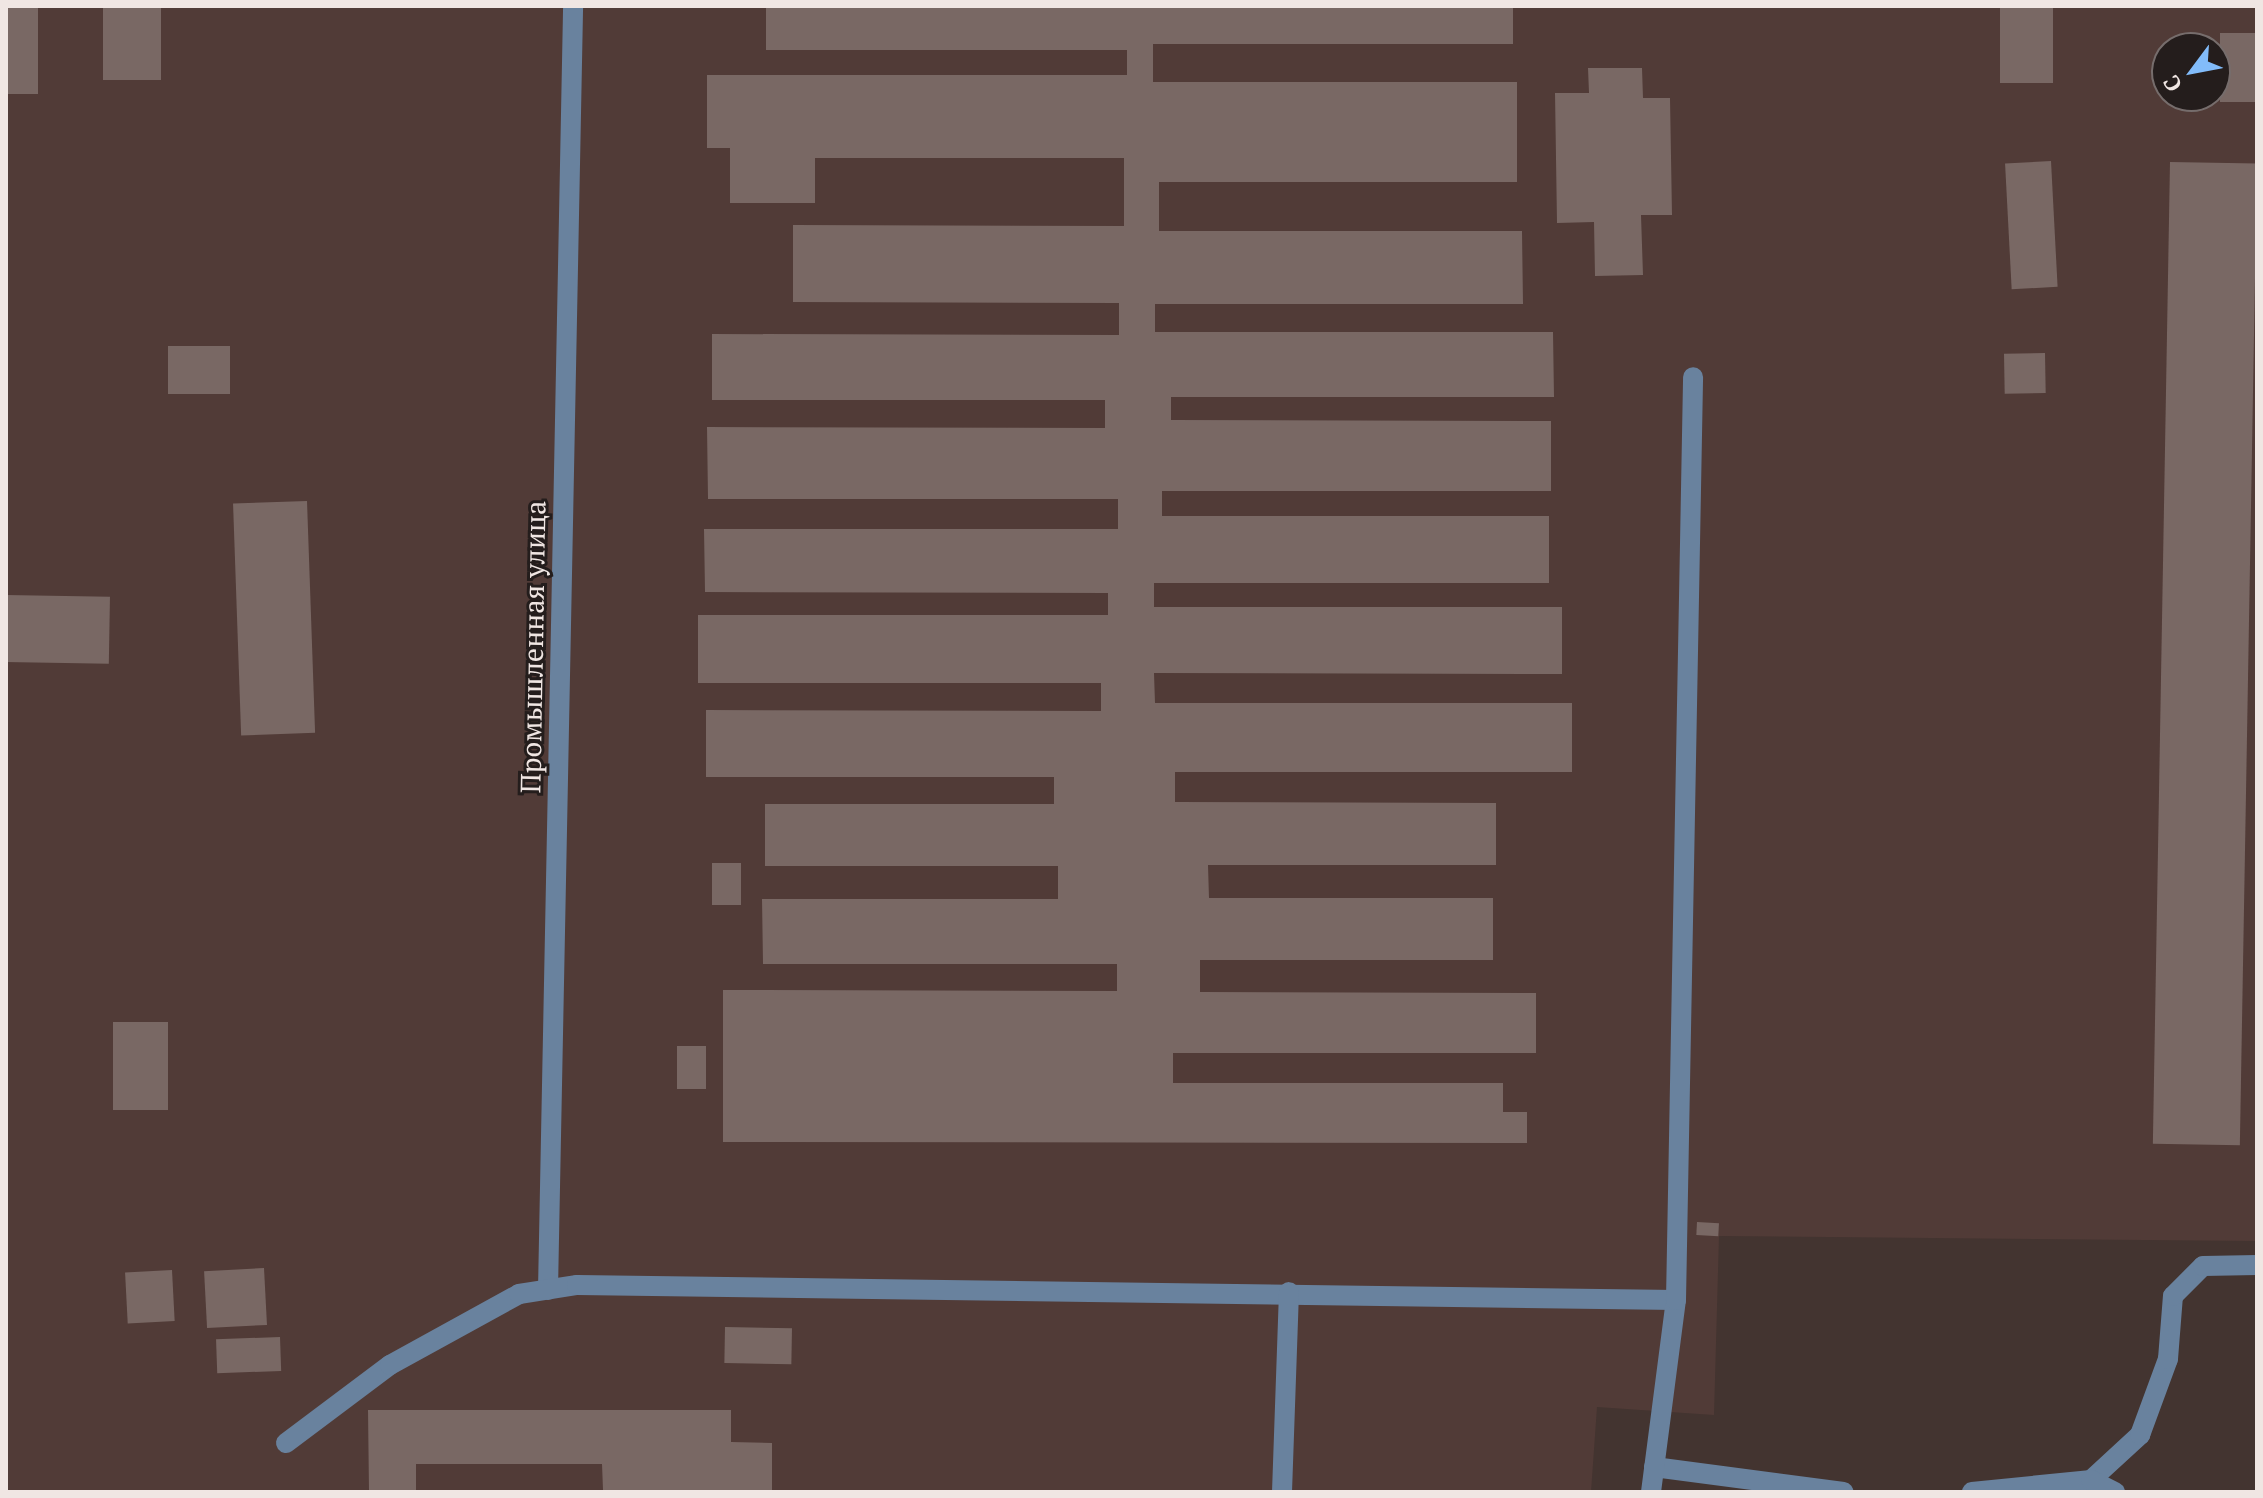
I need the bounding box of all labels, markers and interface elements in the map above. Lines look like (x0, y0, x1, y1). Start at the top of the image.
north arrow (2151, 32, 2231, 112)
text: С (2156, 70, 2188, 98)
street label: Промышленная улица (514, 500, 552, 794)

